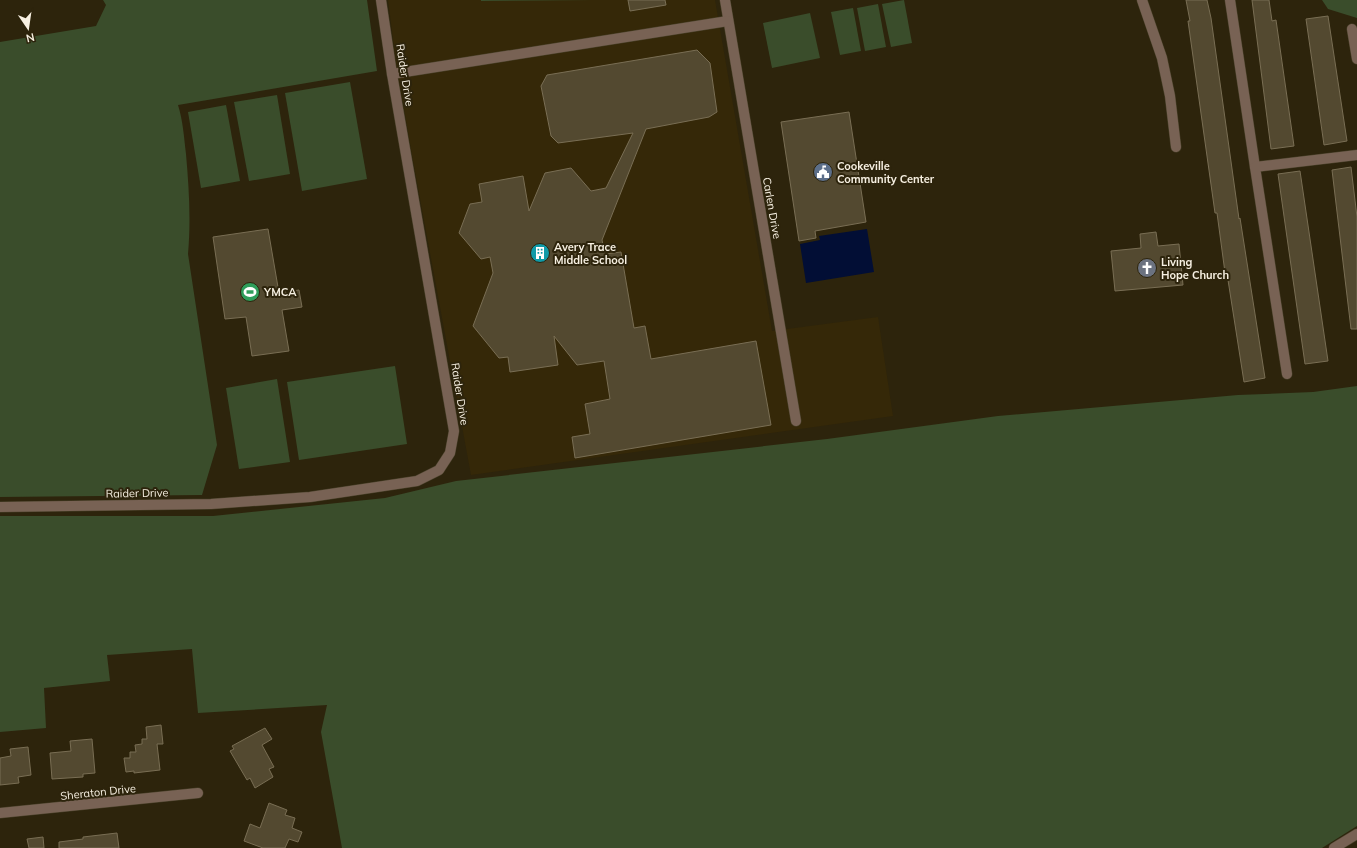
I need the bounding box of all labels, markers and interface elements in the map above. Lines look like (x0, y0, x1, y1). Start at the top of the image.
north arrow (8, 8, 48, 48)
text: N (25, 30, 36, 45)
street label: Raider Drive (393, 43, 417, 107)
place label: Cookeville Community Center (837, 159, 935, 186)
public building icon: Cookeville Community Center (812, 161, 834, 183)
street label: Carlen Drive (760, 176, 784, 240)
place label: Avery Trace Middle School (554, 240, 627, 267)
building icon: Avery Trace Middle School (529, 242, 551, 264)
place label: Living Hope Church (1161, 255, 1229, 282)
church icon: Living Hope Church (1136, 257, 1158, 279)
sports icon: YMCA (239, 281, 261, 303)
place label: YMCA (263, 285, 297, 299)
street label: Raider Drive (448, 362, 472, 426)
street label: Raider Drive (105, 485, 169, 501)
street label: Sheraton Drive (60, 781, 136, 803)

